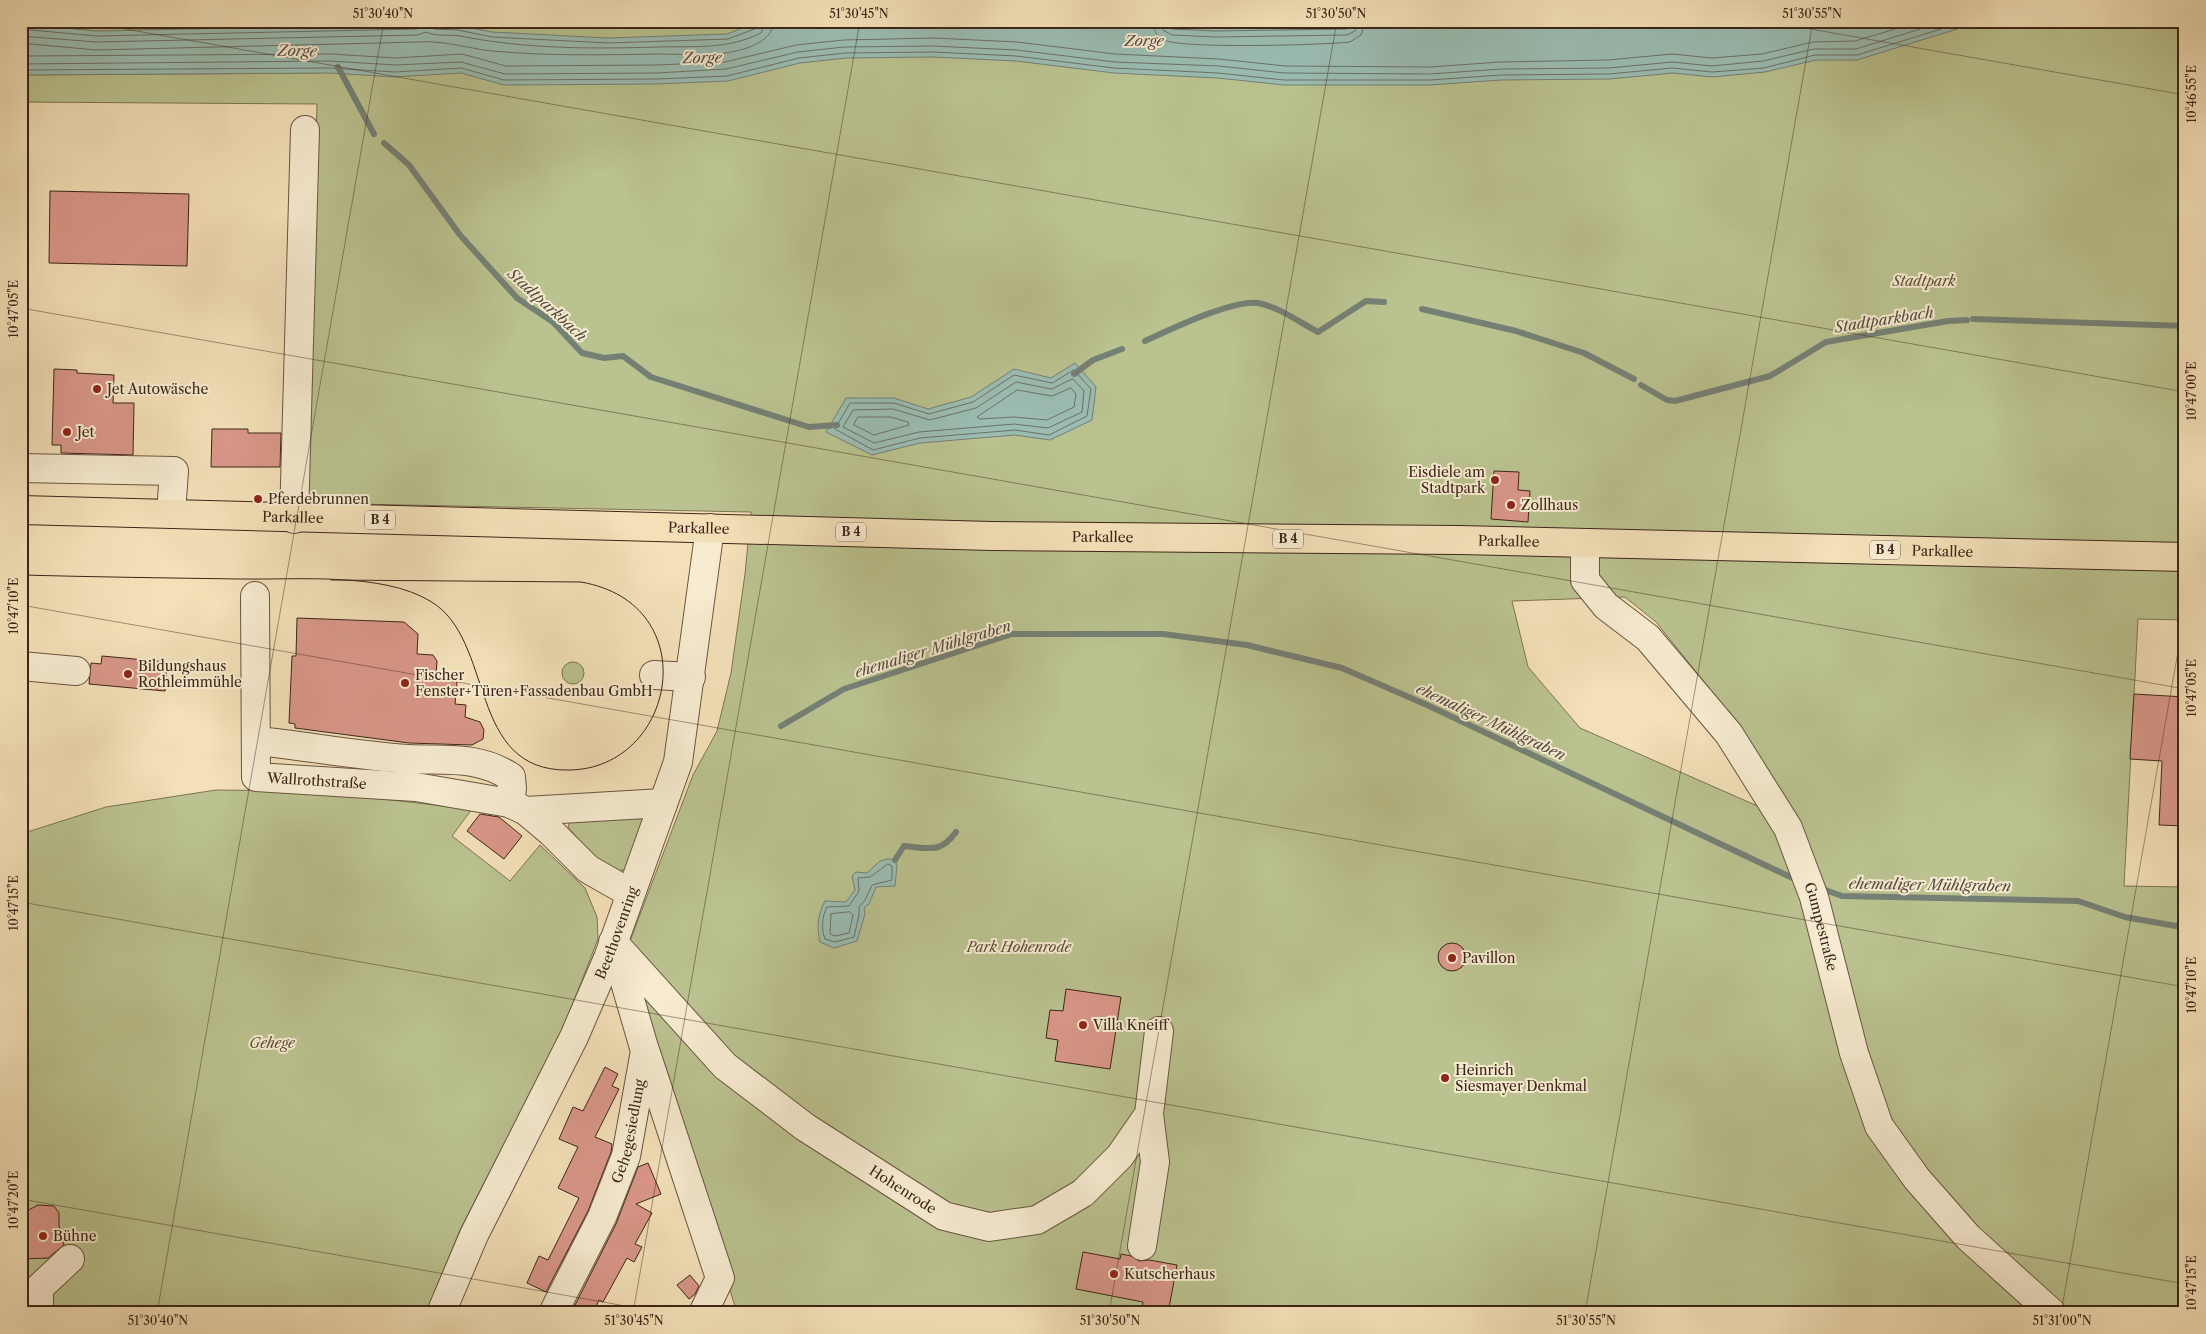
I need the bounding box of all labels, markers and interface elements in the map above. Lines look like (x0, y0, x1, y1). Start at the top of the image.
text: 51°30'40"N (353, 6, 413, 21)
text: 51°30'45"N (829, 6, 889, 21)
text: 51°30'50"N (1306, 6, 1366, 21)
text: 51°30'55"N (1782, 6, 1842, 21)
water label: Zorge (1123, 31, 1165, 50)
water label: Zorge (276, 41, 318, 60)
water label: Zorge (681, 48, 723, 67)
text: 10°46'55"E (2184, 65, 2199, 123)
water label: Stadtparkbach (503, 263, 591, 345)
park label: Stadtpark (1891, 272, 1956, 290)
text: 10°47'05"E (6, 280, 21, 338)
water label: Stadtparkbach (1832, 302, 1935, 337)
text: 10°47'00"E (2184, 361, 2199, 421)
place label: Jet Autowäsche (105, 380, 208, 398)
marker: Jet Autowäsche (91, 383, 103, 395)
place label: Jet (75, 423, 95, 441)
marker: Jet (61, 426, 73, 438)
place label: Eisdiele am Stadtpark (1408, 463, 1486, 497)
marker: Eisdiele am Stadtpark (1489, 474, 1501, 486)
place label: Pferdebrunnen (268, 490, 369, 508)
marker: Pferdebrunnen (252, 493, 264, 505)
place label: Zollhaus (1521, 496, 1578, 514)
marker: Zollhaus (1505, 499, 1517, 511)
street label: Parkallee (262, 507, 324, 527)
road number: B 4 (365, 510, 395, 530)
street label: Parkallee (668, 518, 730, 538)
road number: B 4 (836, 522, 866, 542)
street label: Parkallee (1072, 528, 1134, 546)
road number: B 4 (1273, 530, 1303, 548)
street label: Parkallee (1478, 531, 1540, 551)
road number: B 4 (1870, 540, 1900, 560)
street label: Parkallee (1912, 542, 1974, 561)
text: 10°47'10"E (6, 578, 21, 634)
water label: ehemaliger Mühlgraben (852, 616, 1013, 681)
place label: Bildungshaus Rothleimmühle (138, 657, 242, 691)
text: 10°47'05"E (2184, 659, 2199, 717)
place label: Fischer Fenster+Türen+Fassadenbau GmbH (415, 666, 653, 700)
marker: Bildungshaus Rothleimmühle (122, 668, 134, 680)
marker: Fischer Fenster+Türen+Fassadenbau GmbH (399, 677, 411, 689)
water label: ehemaliger Mühlgraben (1414, 679, 1569, 764)
street label: Wallrothstraße (266, 769, 367, 793)
water label: ehemaliger Mühlgraben (1849, 874, 2011, 895)
text: 10°47'15"E (6, 875, 21, 931)
street label: Gumpestraße (1800, 880, 1842, 973)
street label: Beethovenring (591, 884, 642, 982)
park label: Park Hohenrode (966, 938, 1072, 956)
place label: Pavillon (1462, 949, 1516, 967)
marker: Pavillon (1446, 952, 1458, 964)
text: 10°47'10"E (2184, 957, 2199, 1013)
place label: Villa Kneiff (1092, 1016, 1170, 1034)
marker: Villa Kneiff (1077, 1019, 1089, 1031)
park label: Gehege (249, 1034, 296, 1052)
place label: Heinrich Siesmayer Denkmal (1455, 1061, 1587, 1095)
marker: Heinrich Siesmayer Denkmal (1439, 1072, 1451, 1084)
street label: Gehegesiedlung (607, 1077, 649, 1186)
street label: Hohenrode (866, 1162, 940, 1218)
text: 10°47'20"E (6, 1171, 21, 1229)
place label: Bühne (53, 1227, 97, 1245)
marker: Bühne (37, 1230, 49, 1242)
text: 10°47'15"E (2184, 1255, 2199, 1311)
place label: Kutscherhaus (1124, 1265, 1215, 1283)
marker: Kutscherhaus (1108, 1268, 1120, 1280)
text: 51°30'40"N (128, 1313, 188, 1328)
text: 51°30'45"N (604, 1313, 664, 1328)
text: 51°30'50"N (1080, 1313, 1140, 1328)
text: 51°30'55"N (1556, 1313, 1616, 1328)
text: 51°31'00"N (2032, 1313, 2092, 1328)

